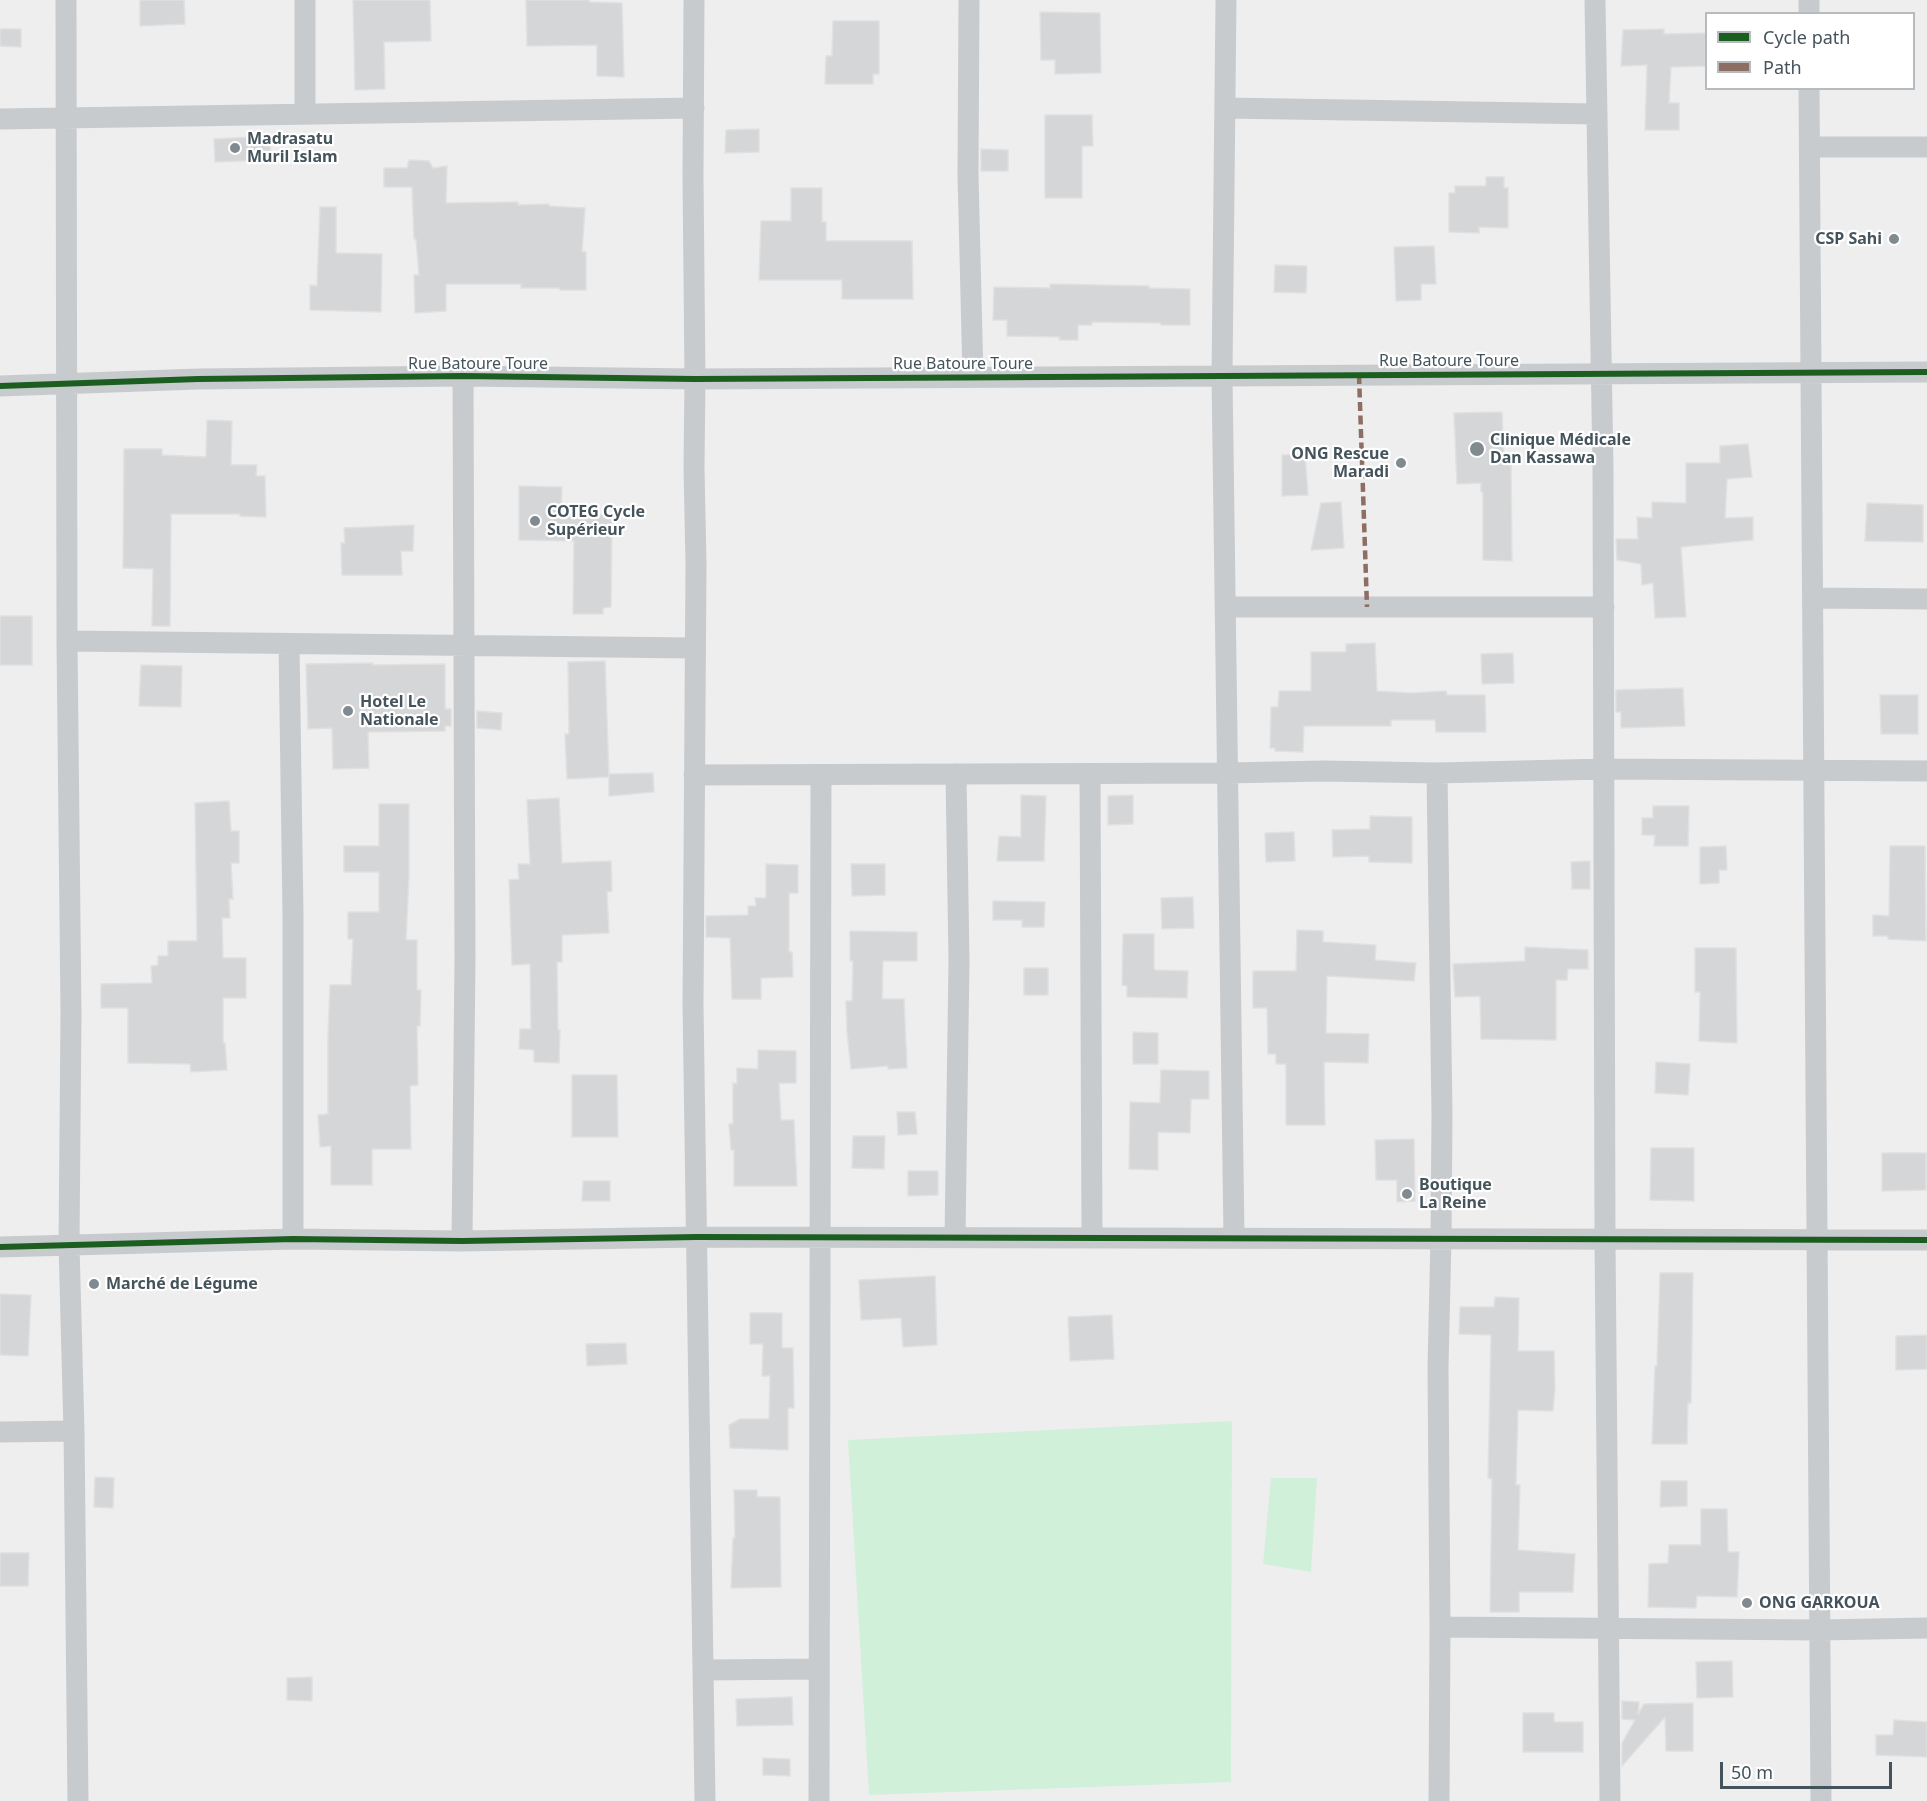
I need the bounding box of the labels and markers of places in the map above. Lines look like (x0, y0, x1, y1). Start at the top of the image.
place label: Madrasatu Muril Islam (247, 129, 338, 167)
marker: Madrasatu Muril Islam (228, 141, 242, 155)
place label: CSP Sahi (1815, 229, 1882, 249)
marker: CSP Sahi (1887, 232, 1901, 246)
place label: Clinique Médicale Dan Kassawa (1490, 430, 1631, 468)
marker: Clinique Médicale Dan Kassawa (1468, 440, 1486, 458)
place label: ONG Rescue Maradi (1291, 444, 1389, 482)
marker: ONG Rescue Maradi (1394, 456, 1408, 470)
place label: COTEG Cycle Supérieur (547, 502, 645, 540)
marker: COTEG Cycle Supérieur (528, 514, 542, 528)
place label: Hotel Le Nationale (360, 692, 439, 730)
marker: Hotel Le Nationale (341, 704, 355, 718)
place label: Boutique La Reine (1419, 1175, 1492, 1213)
marker: Boutique La Reine (1400, 1187, 1414, 1201)
place label: Marché de Légume (106, 1274, 258, 1294)
marker: Marché de Légume (87, 1277, 101, 1291)
place label: ONG GARKOUA (1759, 1593, 1880, 1613)
marker: ONG GARKOUA (1740, 1596, 1754, 1610)

